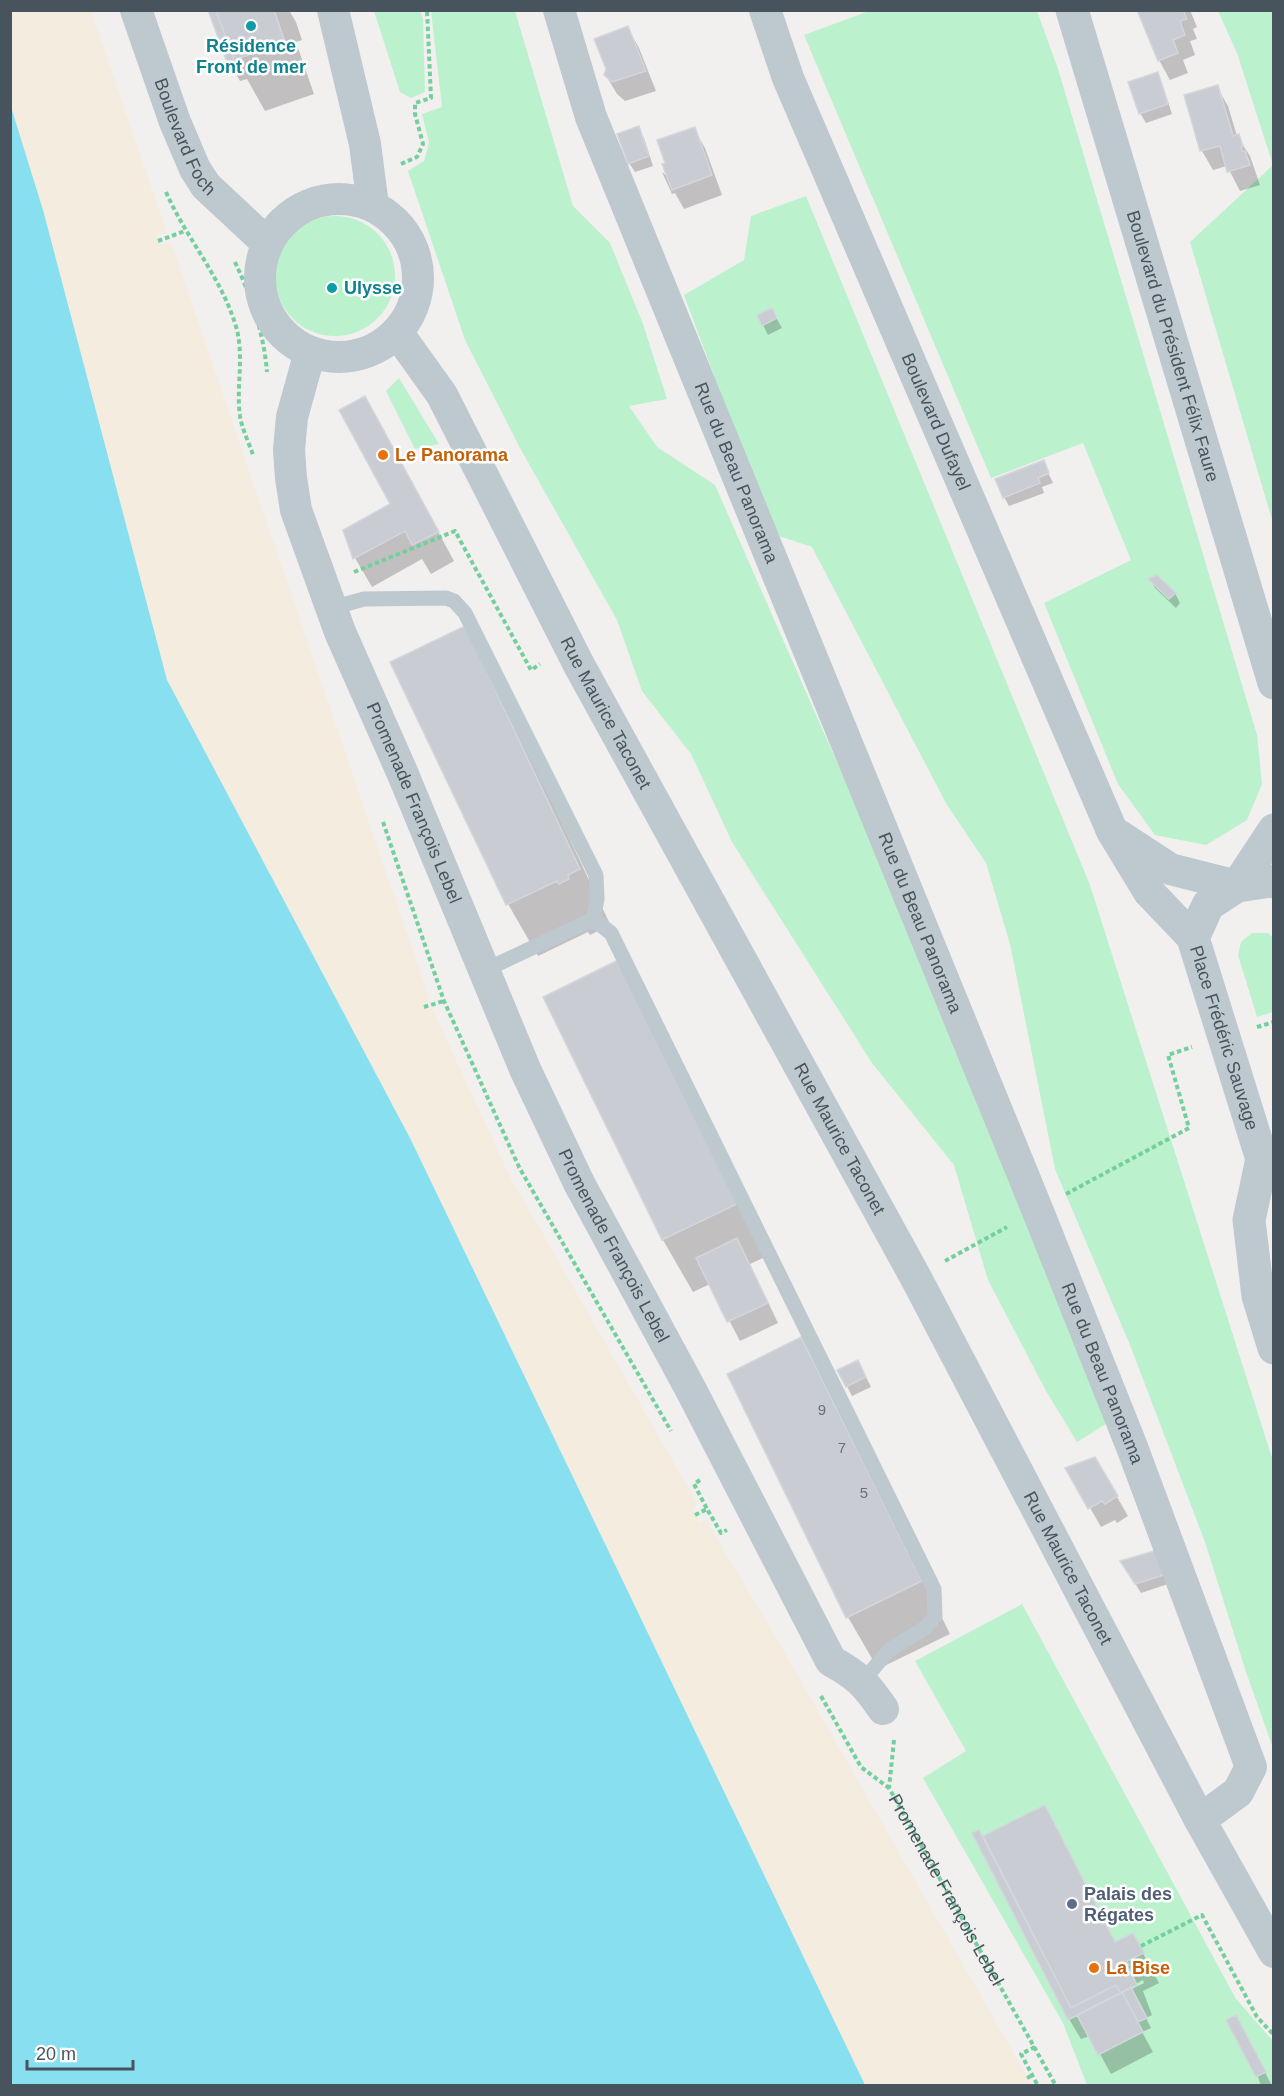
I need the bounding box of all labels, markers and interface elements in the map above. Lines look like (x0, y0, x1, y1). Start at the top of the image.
marker: Résidence Front de mer (244, 19, 258, 33)
place label: Résidence Front de mer (196, 36, 306, 77)
street label: Boulevard Foch (151, 76, 220, 200)
street label: Boulevard du Président Félix Faure (1123, 208, 1223, 484)
place label: Ulysse (344, 278, 402, 298)
marker: Ulysse (325, 281, 339, 295)
street label: Boulevard Dufayel (898, 350, 974, 493)
street label: Rue du Beau Panorama (691, 380, 782, 567)
place label: Le Panorama (395, 445, 509, 465)
marker: Le Panorama (376, 448, 390, 462)
street label: Rue Maurice Taconet (556, 634, 655, 792)
street label: Promenade François Lebel (362, 699, 465, 906)
street label: Rue du Beau Panorama (874, 829, 966, 1017)
street label: Place Frédéric Sauvage (1186, 943, 1262, 1133)
street label: Rue Maurice Taconet (790, 1060, 889, 1218)
street label: Promenade François Lebel (554, 1146, 673, 1346)
street label: Rue du Beau Panorama (1057, 1280, 1148, 1467)
house number: 9 (818, 1401, 826, 1418)
house number: 7 (838, 1439, 846, 1456)
house number: 5 (860, 1484, 868, 1501)
street label: Rue Maurice Taconet (1020, 1488, 1116, 1648)
street label: Promenade François Lebel (884, 1791, 1008, 1989)
place label: Palais des Régates (1084, 1884, 1172, 1925)
marker: Palais des Régates (1065, 1897, 1079, 1911)
place label: La Bise (1106, 1958, 1170, 1978)
marker: La Bise (1087, 1961, 1101, 1975)
scale bar (27, 2033, 134, 2071)
text: 20 m (36, 2044, 76, 2064)

